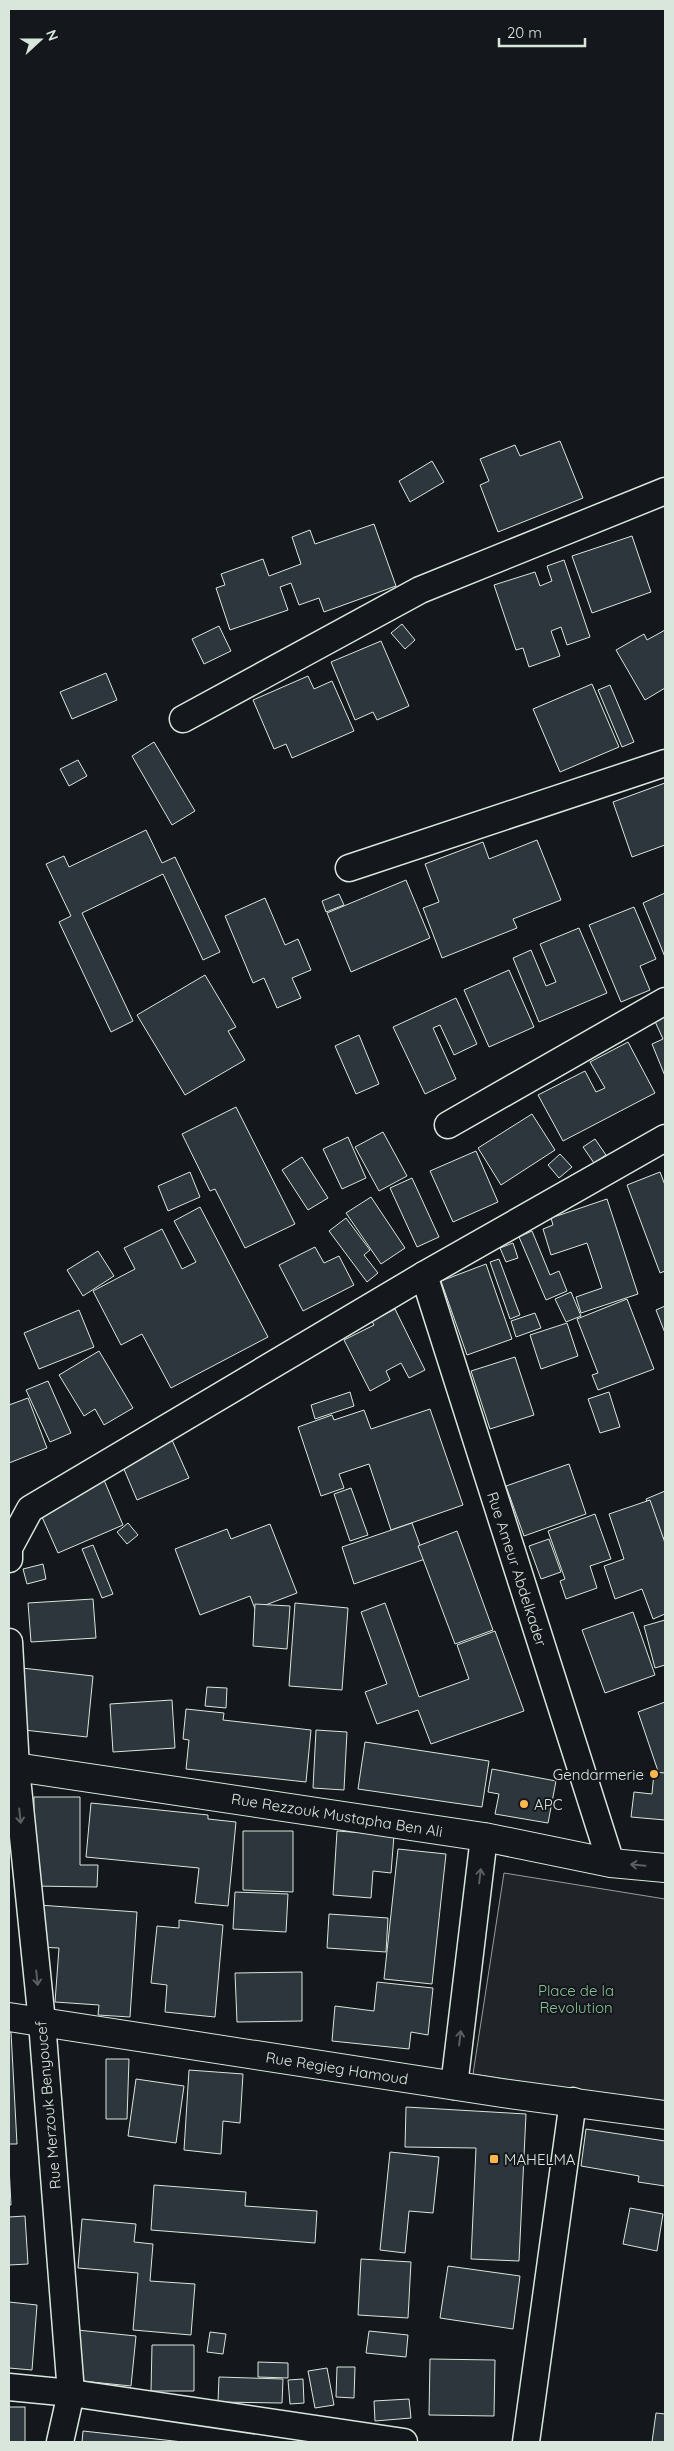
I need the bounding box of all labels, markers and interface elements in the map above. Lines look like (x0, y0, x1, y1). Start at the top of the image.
north arrow (15, 15, 65, 65)
scale bar (499, 15, 585, 47)
text: 20 m (507, 23, 542, 42)
text: N (42, 27, 62, 43)
street label: Rue Ameur Abdelkader (483, 1489, 551, 1649)
place label: Gendarmerie (553, 1765, 644, 1784)
marker: Gendarmerie (648, 1768, 660, 1780)
street label: Rue Rezzouk Mustapha Ben Ali (230, 1789, 444, 1841)
place label: APC (534, 1795, 563, 1814)
marker: APC (518, 1798, 530, 1810)
one-way arrow (16, 1808, 25, 1824)
one-way arrow (630, 1860, 646, 1870)
one-way arrow (475, 1869, 485, 1885)
one-way arrow (32, 1969, 42, 1985)
park label: Place de la Revolution (538, 1981, 614, 2017)
street label: Rue Merzouk Benyoucef (31, 2019, 65, 2190)
one-way arrow (455, 2030, 465, 2046)
street label: Rue Regieg Hamoud (264, 2047, 410, 2089)
place label: MAHELMA (504, 2150, 576, 2169)
marker: MAHELMA (488, 2153, 500, 2165)

